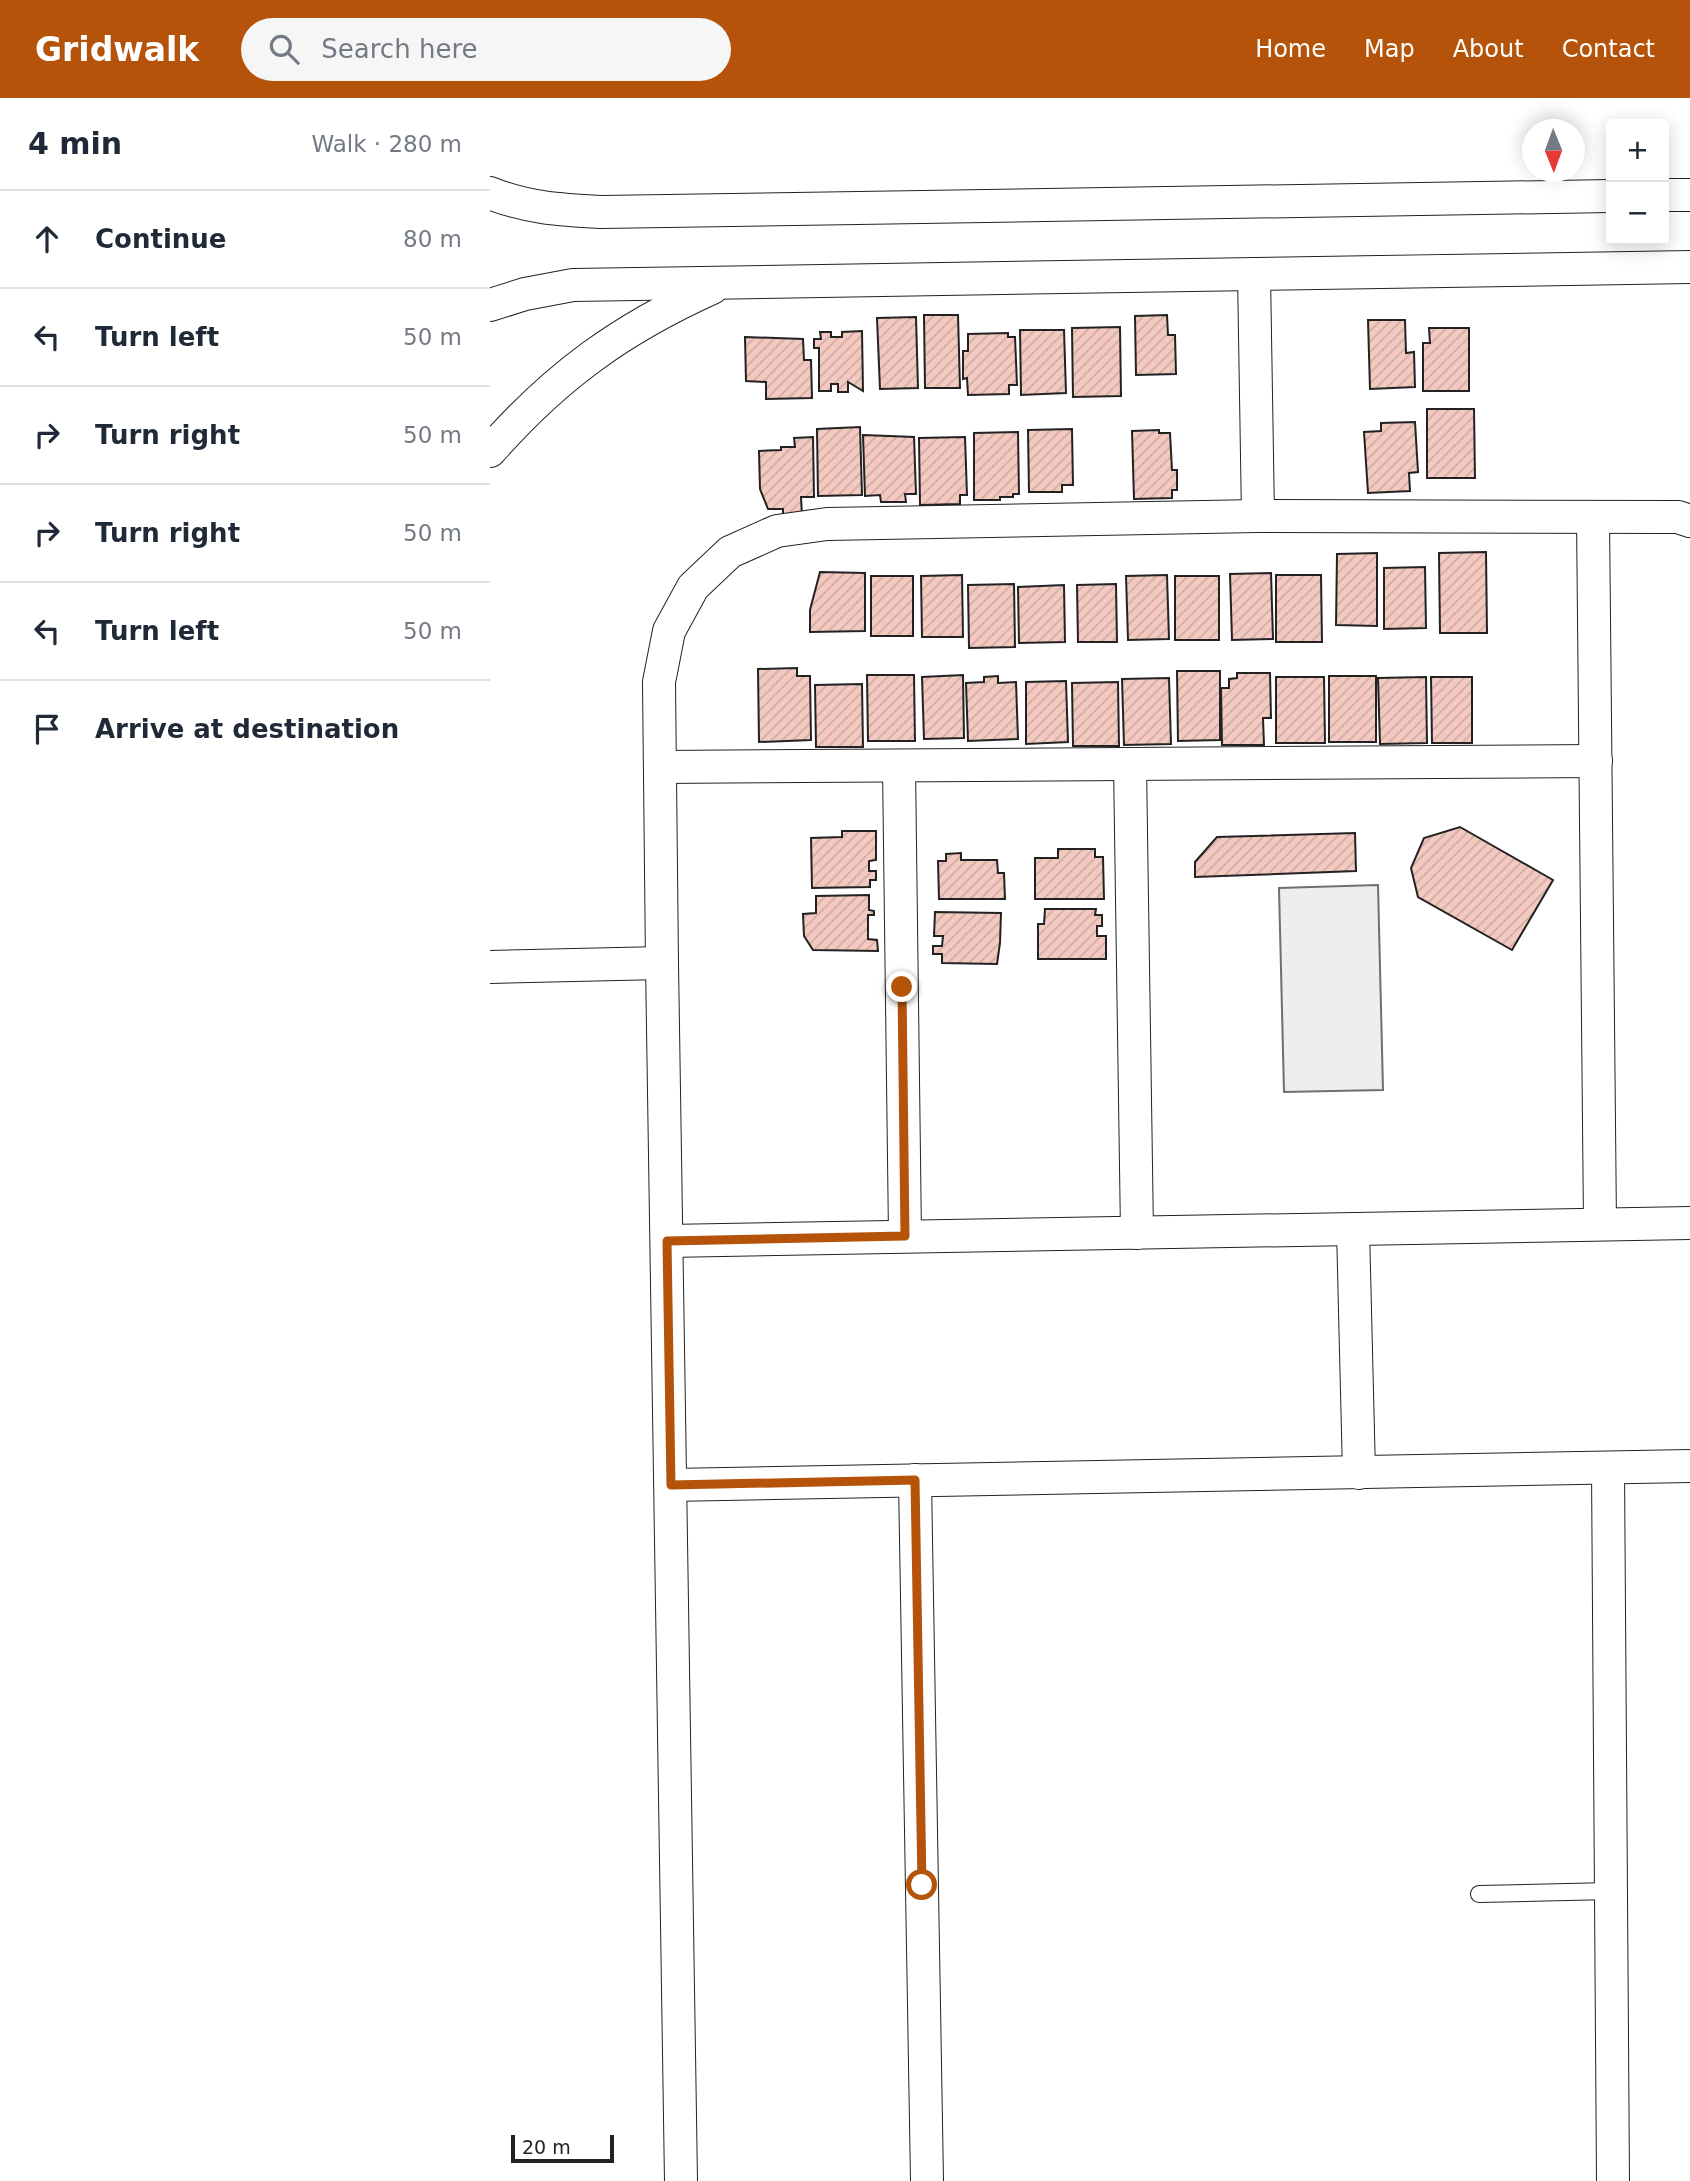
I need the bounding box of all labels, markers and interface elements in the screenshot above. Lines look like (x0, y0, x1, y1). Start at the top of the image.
search box (241, 18, 731, 81)
text: Gridwalk (35, 30, 199, 69)
icon: search (265, 30, 303, 68)
text: Search here (321, 34, 478, 64)
text: Home (1255, 35, 1326, 63)
text: Map (1364, 35, 1415, 63)
text: About (1453, 35, 1524, 63)
text: Contact (1562, 35, 1655, 63)
north arrow (1522, 119, 1585, 182)
map controls (1606, 119, 1669, 245)
button: + (1606, 119, 1669, 182)
text: 4 min (28, 126, 122, 161)
text: Walk · 280 m (311, 131, 462, 157)
button: − (1606, 182, 1669, 245)
icon: ahead (28, 220, 66, 258)
text: Continue (95, 224, 226, 254)
text: 80 m (403, 226, 462, 252)
icon: left (28, 318, 66, 356)
text: Turn left (95, 322, 219, 352)
text: 50 m (403, 324, 462, 350)
icon: right (28, 416, 66, 454)
text: Turn right (95, 420, 240, 450)
text: 50 m (403, 422, 462, 448)
icon: right (28, 514, 66, 552)
text: Turn right (95, 518, 240, 548)
text: 50 m (403, 520, 462, 546)
icon: left (28, 612, 66, 650)
text: Turn left (95, 616, 219, 646)
text: 50 m (403, 618, 462, 644)
icon: arrive (28, 710, 66, 748)
text: Arrive at destination (95, 714, 399, 744)
route end (886, 971, 917, 1002)
route start (906, 1869, 937, 1900)
scale bar (511, 2132, 614, 2164)
text: 20 m (522, 2136, 571, 2158)

